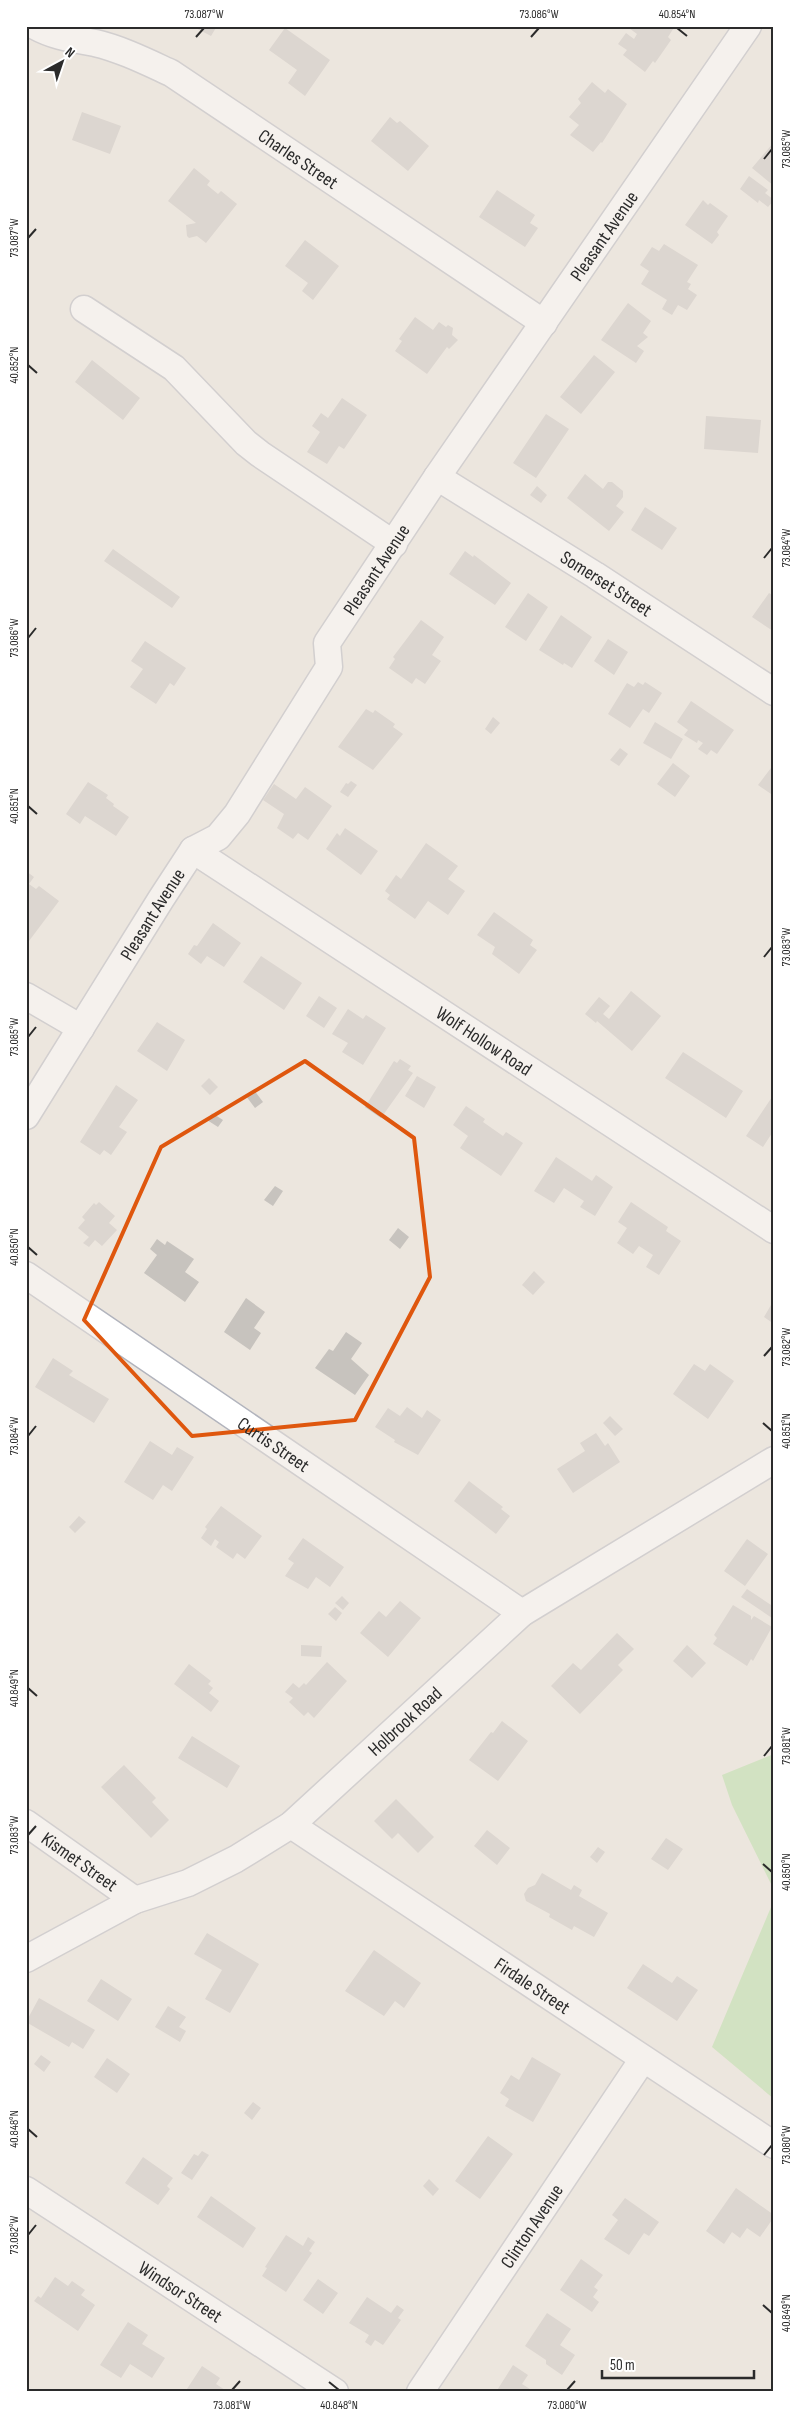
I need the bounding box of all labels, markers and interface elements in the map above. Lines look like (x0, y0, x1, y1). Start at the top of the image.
text: 73.087°W (185, 7, 224, 22)
text: 73.086°W (520, 7, 559, 22)
text: 40.854°N (659, 7, 695, 22)
north arrow (38, 38, 88, 88)
text: N (62, 44, 78, 61)
street label: Charles Street (253, 125, 342, 195)
text: 73.085°W (779, 130, 794, 168)
street label: Pleasant Avenue (566, 187, 644, 286)
text: 73.087°W (7, 218, 22, 257)
text: 40.852°N (7, 347, 22, 383)
street label: Pleasant Avenue (339, 520, 415, 620)
text: 73.084°W (779, 529, 794, 567)
street label: Somerset Street (556, 546, 656, 622)
text: 73.086°W (7, 618, 22, 657)
text: 40.851°N (7, 788, 22, 824)
street label: Pleasant Avenue (116, 865, 191, 965)
text: 73.083°W (779, 927, 794, 966)
street label: Wolf Hollow Road (431, 1002, 536, 1081)
text: 73.085°W (7, 1018, 22, 1056)
text: 40.850°N (7, 1228, 22, 1266)
text: 73.082°W (779, 1327, 794, 1366)
street label: Curtis Street (233, 1413, 314, 1478)
text: 40.851°N (779, 1413, 794, 1449)
text: 73.084°W (7, 1417, 22, 1455)
text: 40.849°N (7, 1669, 22, 1707)
street label: Holbrook Road (364, 1682, 447, 1761)
text: 73.081°W (779, 1727, 794, 1765)
text: 73.083°W (7, 1815, 22, 1854)
street label: Kismet Street (37, 1828, 122, 1897)
text: 40.850°N (779, 1853, 794, 1891)
street label: Firdale Street (490, 1953, 574, 2020)
text: 40.848°N (7, 2110, 22, 2148)
text: 73.080°W (779, 2125, 794, 2165)
street label: Clinton Avenue (496, 2180, 569, 2273)
text: 73.082°W (7, 2215, 22, 2254)
street label: Windsor Street (134, 2257, 226, 2328)
text: 40.849°N (779, 2294, 794, 2332)
scale bar (602, 2348, 755, 2380)
text: 50 m (610, 2356, 635, 2375)
text: 73.081°W (213, 2398, 251, 2413)
text: 40.848°N (320, 2398, 358, 2413)
text: 73.080°W (547, 2398, 587, 2413)

